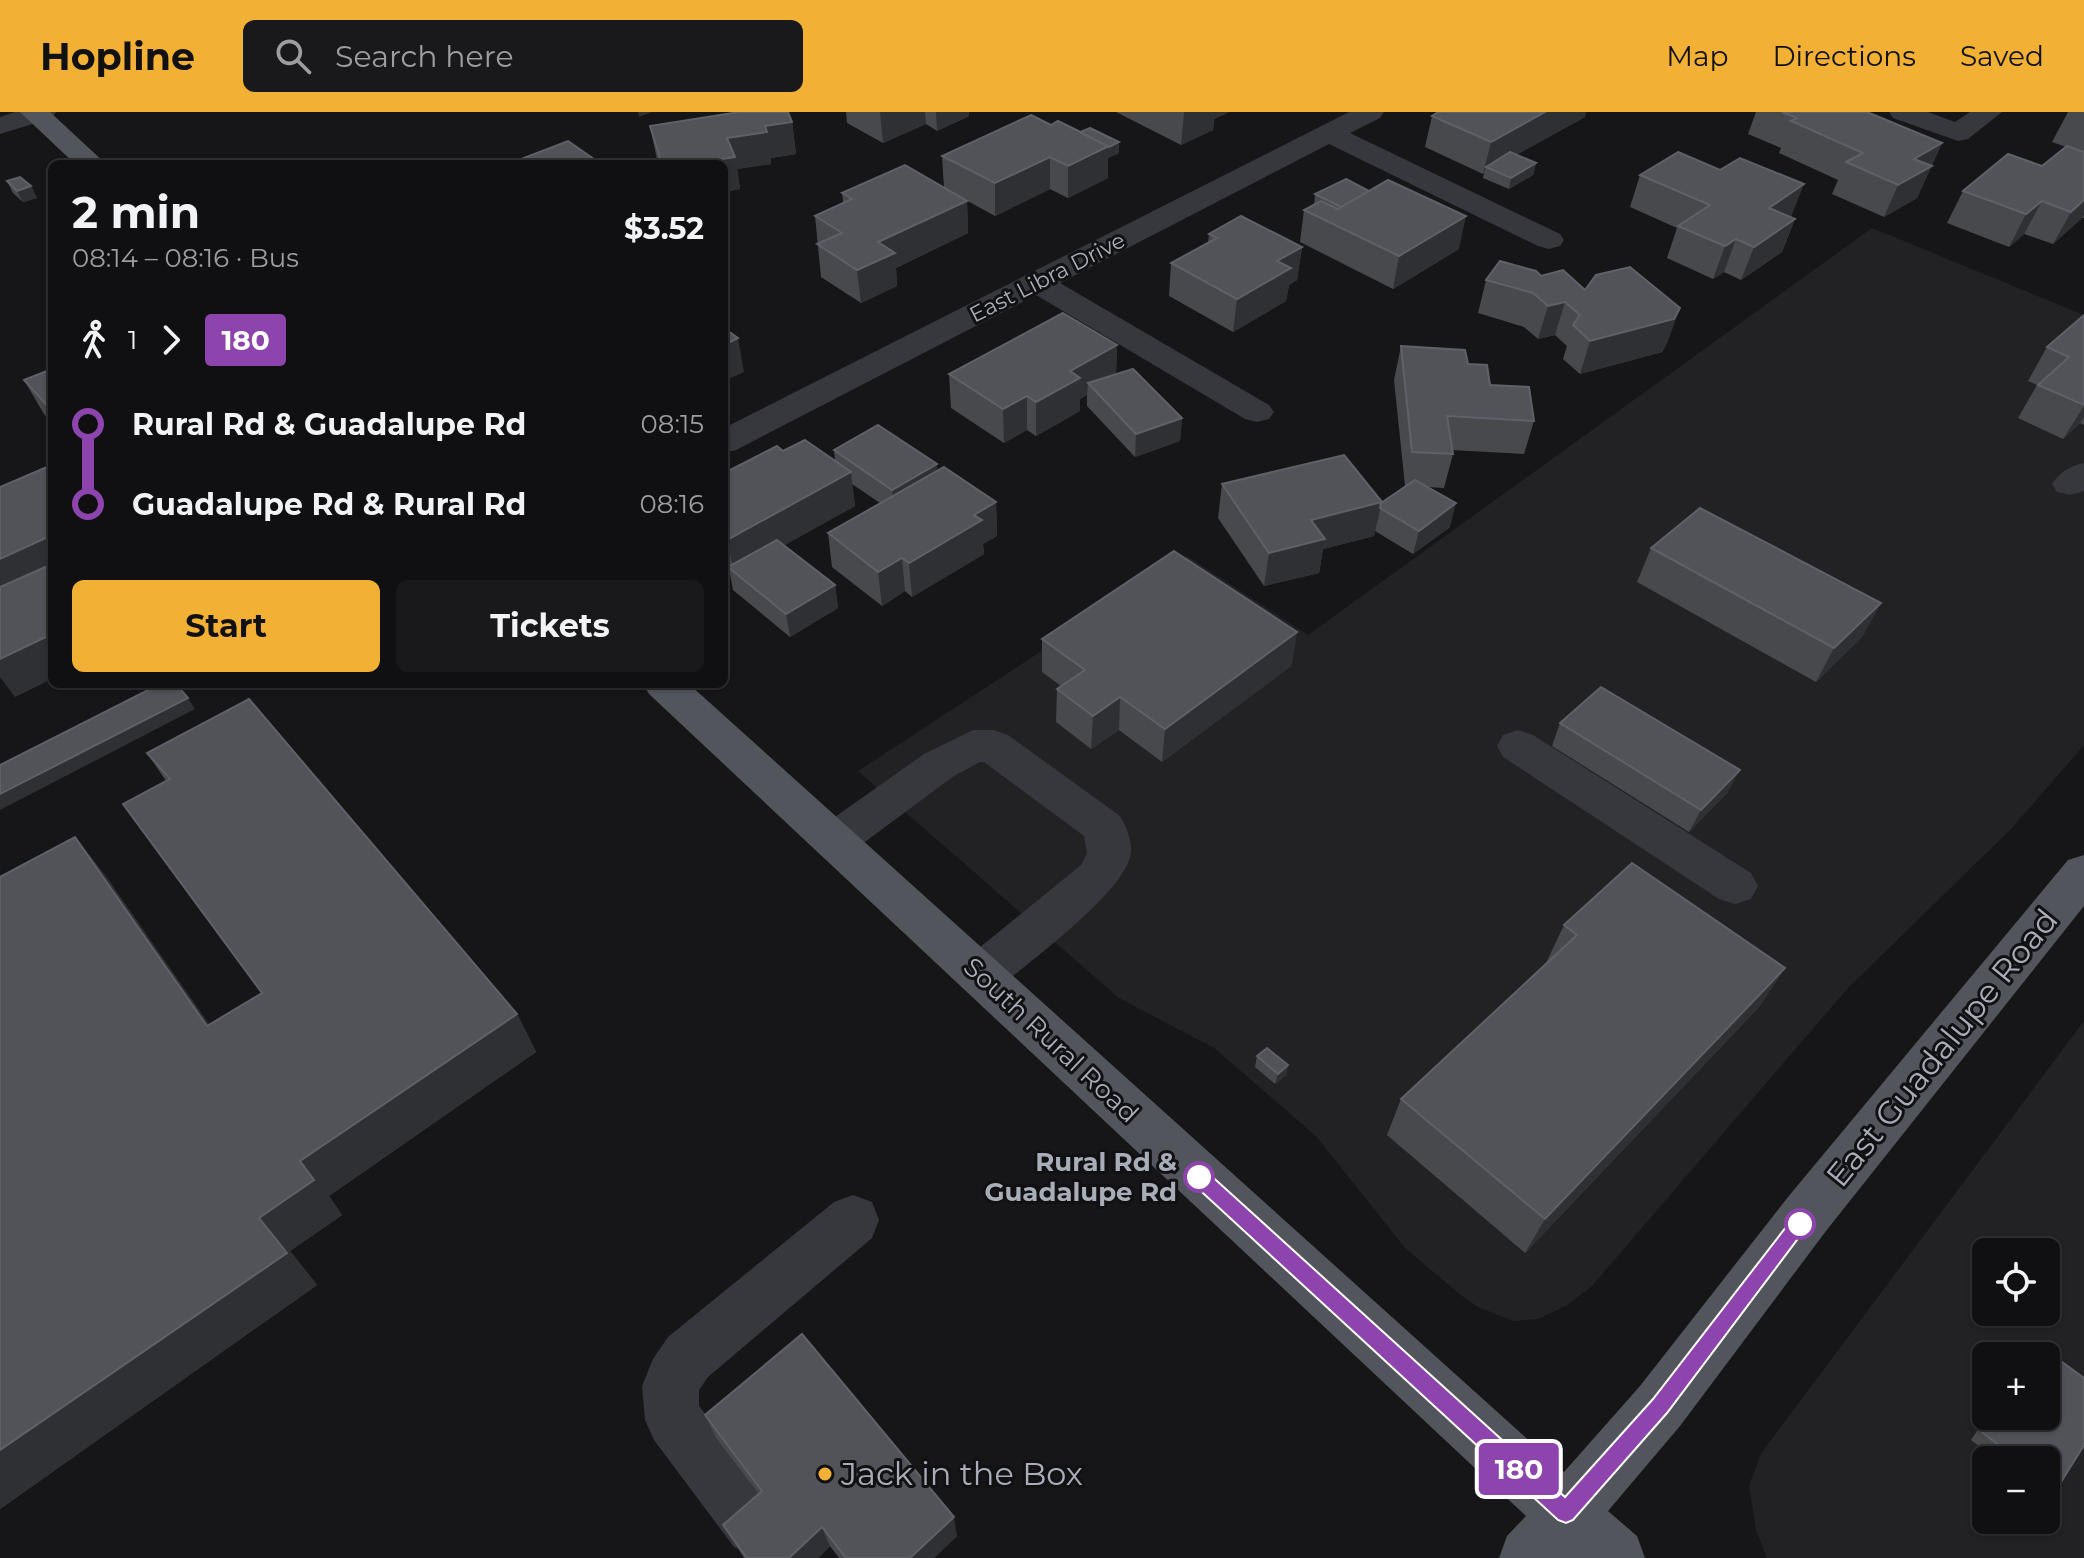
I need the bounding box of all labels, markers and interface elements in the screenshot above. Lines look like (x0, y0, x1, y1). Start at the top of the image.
search box (243, 20, 803, 92)
text: Hopline (40, 33, 195, 80)
icon: search (271, 34, 315, 78)
text: Search here (335, 38, 514, 75)
text: Map (1666, 39, 1728, 73)
text: Directions (1772, 39, 1916, 73)
text: Saved (1960, 39, 2044, 73)
text: 2 min (72, 185, 200, 239)
text: $3.52 (624, 210, 704, 247)
street label: East Libra Drive (965, 227, 1130, 328)
text: 08:14 – 08:16 · Bus (72, 242, 299, 274)
icon: walk (72, 318, 116, 362)
icon: forward (149, 318, 193, 362)
text: 180 (221, 323, 270, 357)
text: 1 (128, 324, 137, 356)
text: Rural Rd & Guadalupe Rd (132, 406, 526, 443)
text: 08:15 (641, 408, 704, 440)
text: Guadalupe Rd & Rural Rd (132, 486, 526, 523)
text: 08:16 (639, 488, 704, 520)
button: Start (72, 580, 380, 672)
button: Tickets (396, 580, 704, 672)
street label: East Guadalupe Road (1818, 901, 2066, 1194)
street label: South Rural Road (957, 951, 1145, 1129)
place label: Rural Rd & Guadalupe Rd (984, 1146, 1177, 1208)
marker: Rural Rd & Guadalupe Rd (1184, 1162, 1214, 1192)
unlabelled marker (1785, 1209, 1815, 1239)
map controls (1972, 1238, 2060, 1534)
button: locate (1972, 1238, 2060, 1326)
button: + (1972, 1342, 2060, 1430)
line badge: 180 (1473, 1443, 1565, 1495)
button: − (1972, 1446, 2060, 1534)
text: 180 (1495, 1452, 1543, 1486)
place label: Jack in the Box (840, 1454, 1083, 1493)
marker: Jack in the Box (816, 1465, 834, 1483)

